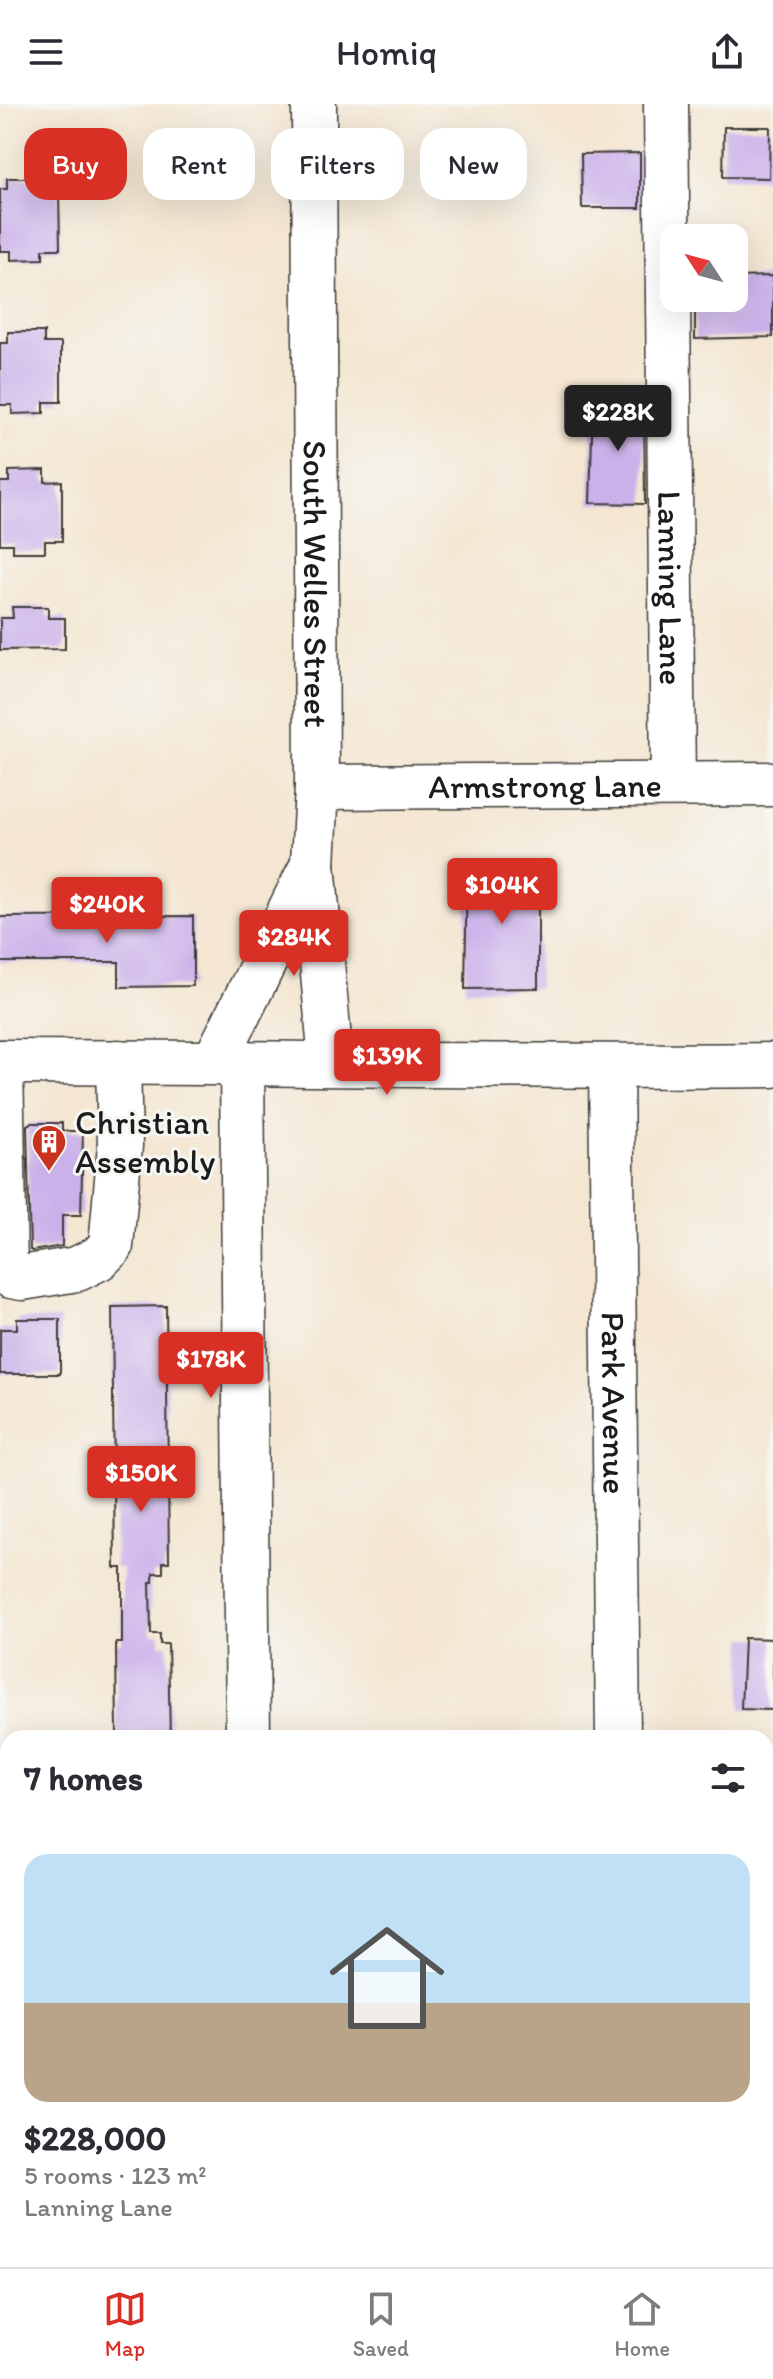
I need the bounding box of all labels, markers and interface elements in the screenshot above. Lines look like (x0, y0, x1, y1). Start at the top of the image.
icon: menu (24, 30, 68, 74)
icon: share (705, 30, 749, 74)
text: Homiq (336, 31, 437, 74)
chip: Buy (24, 128, 127, 200)
chip: Rent (143, 128, 255, 200)
chip: Filters (271, 128, 404, 200)
chip: New (420, 128, 527, 200)
north arrow (660, 224, 748, 312)
map controls (660, 224, 748, 312)
pin: $228K (562, 385, 674, 453)
text: $228K (582, 395, 654, 427)
street label: South Welles Street (295, 440, 337, 728)
street label: Lanning Lane (649, 491, 692, 685)
street label: Armstrong Lane (428, 764, 662, 807)
pin: $104K (446, 858, 558, 926)
text: $104K (465, 868, 539, 900)
pin: $240K (51, 877, 163, 945)
text: $240K (69, 887, 145, 919)
pin: $284K (238, 910, 350, 978)
text: $284K (257, 920, 331, 952)
pin: $139K (331, 1029, 443, 1097)
text: $139K (352, 1039, 422, 1071)
place label: Christian Assembly (75, 1102, 215, 1182)
building icon: Christian Assembly (30, 1123, 68, 1173)
street label: Park Avenue (593, 1311, 636, 1494)
pin: $178K (155, 1332, 267, 1400)
text: $178K (176, 1342, 246, 1374)
pin: $150K (85, 1446, 197, 1514)
text: $150K (105, 1456, 177, 1488)
icon: filters (706, 1756, 750, 1800)
text: 7 homes (24, 1758, 143, 1799)
icon: home (315, 1906, 459, 2050)
text: $228,000 (24, 2118, 167, 2159)
text: 5 rooms · 123 m² (24, 2159, 207, 2191)
text: Lanning Lane (24, 2191, 173, 2223)
tab: Map (103, 2287, 147, 2362)
tab: Saved (353, 2287, 409, 2362)
tab: Home (615, 2287, 670, 2362)

